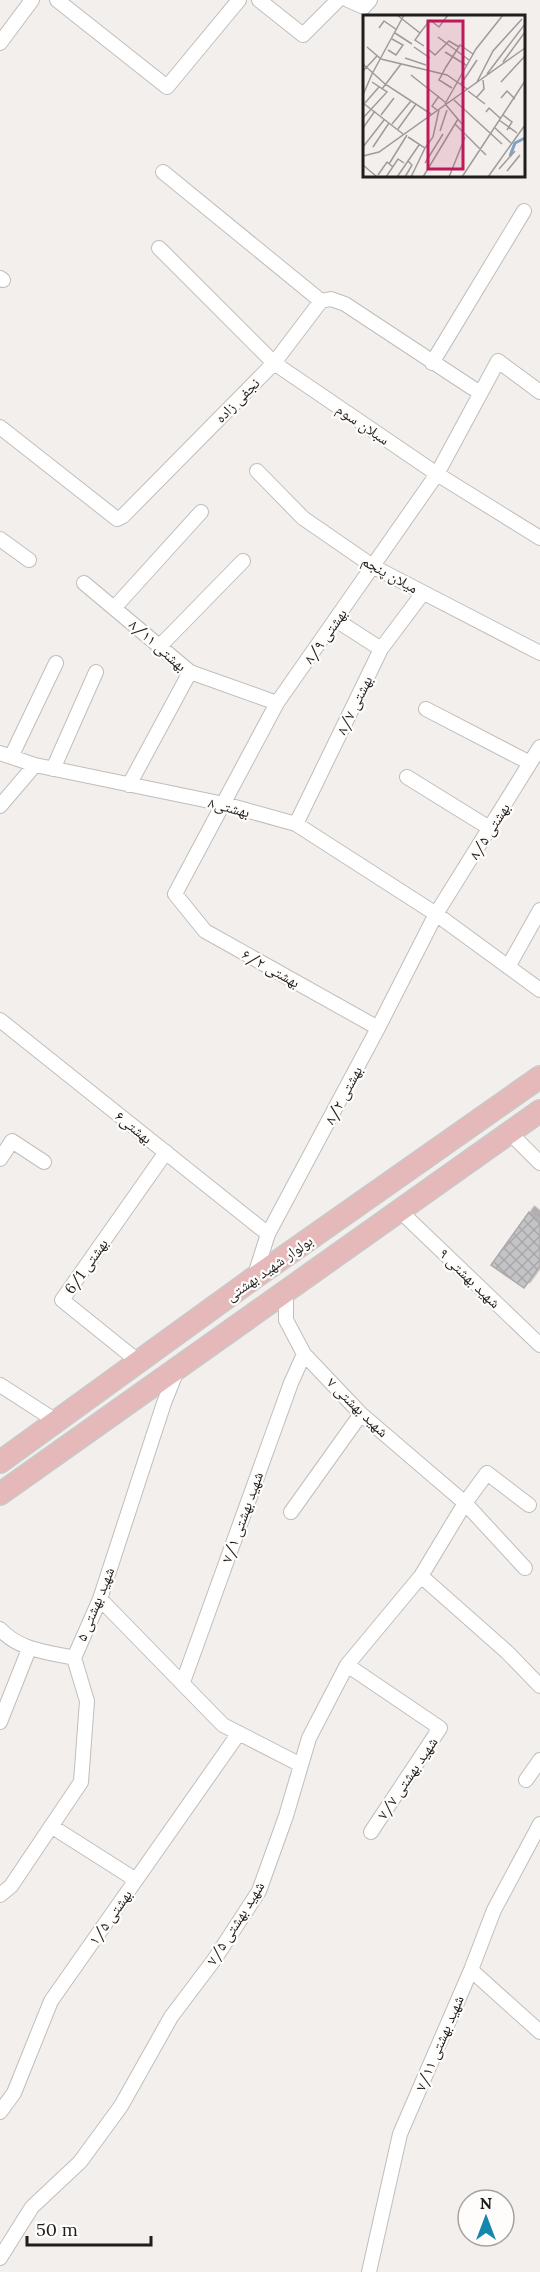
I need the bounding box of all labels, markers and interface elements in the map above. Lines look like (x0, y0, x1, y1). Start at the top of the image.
inset map (363, 15, 525, 177)
street label: نجفی زاده (211, 374, 264, 427)
street label: سبلان سوم (332, 399, 393, 450)
street label: میلان پنجم (358, 551, 422, 598)
street label: بهشتی ۸/۹ (299, 605, 352, 668)
street label: بهشتی ۸/۱۱ (125, 615, 191, 676)
street label: بهشتی ۸/۷ (332, 672, 377, 738)
street label: بهشتی۸ (206, 793, 252, 822)
street label: بهشتی ۸/۵ (464, 799, 515, 863)
street label: بهشتی ۶/۲ (238, 944, 303, 993)
street label: بهشتی ۸/۲ (320, 1063, 367, 1128)
street label: بهشتی۶ (111, 1106, 156, 1148)
street label: بولوار شهید بهشتی (222, 1231, 317, 1306)
street label: بهشتی 6/1 (60, 1235, 113, 1298)
street label: شهید بهشتی ۹ (435, 1244, 505, 1313)
street label: شهید بهشتی ۷ (323, 1373, 393, 1442)
street label: شهید بهشتی ۷/۱ (217, 1469, 268, 1565)
street label: شهید بهشتی ۵ (72, 1564, 119, 1644)
street label: شهید بهشتی ۷/۷ (372, 1733, 442, 1823)
street label: شهید بهشتی ۷/۵ (202, 1877, 269, 1969)
street label: بهشتی ۱/۵ (84, 1886, 137, 1949)
street label: شهید بهشتی ۷/۱۱ (410, 1992, 469, 2094)
north arrow (456, 2188, 516, 2248)
text: N (480, 2193, 492, 2213)
scale bar (27, 2209, 152, 2247)
text: 50 m (36, 2218, 78, 2241)

